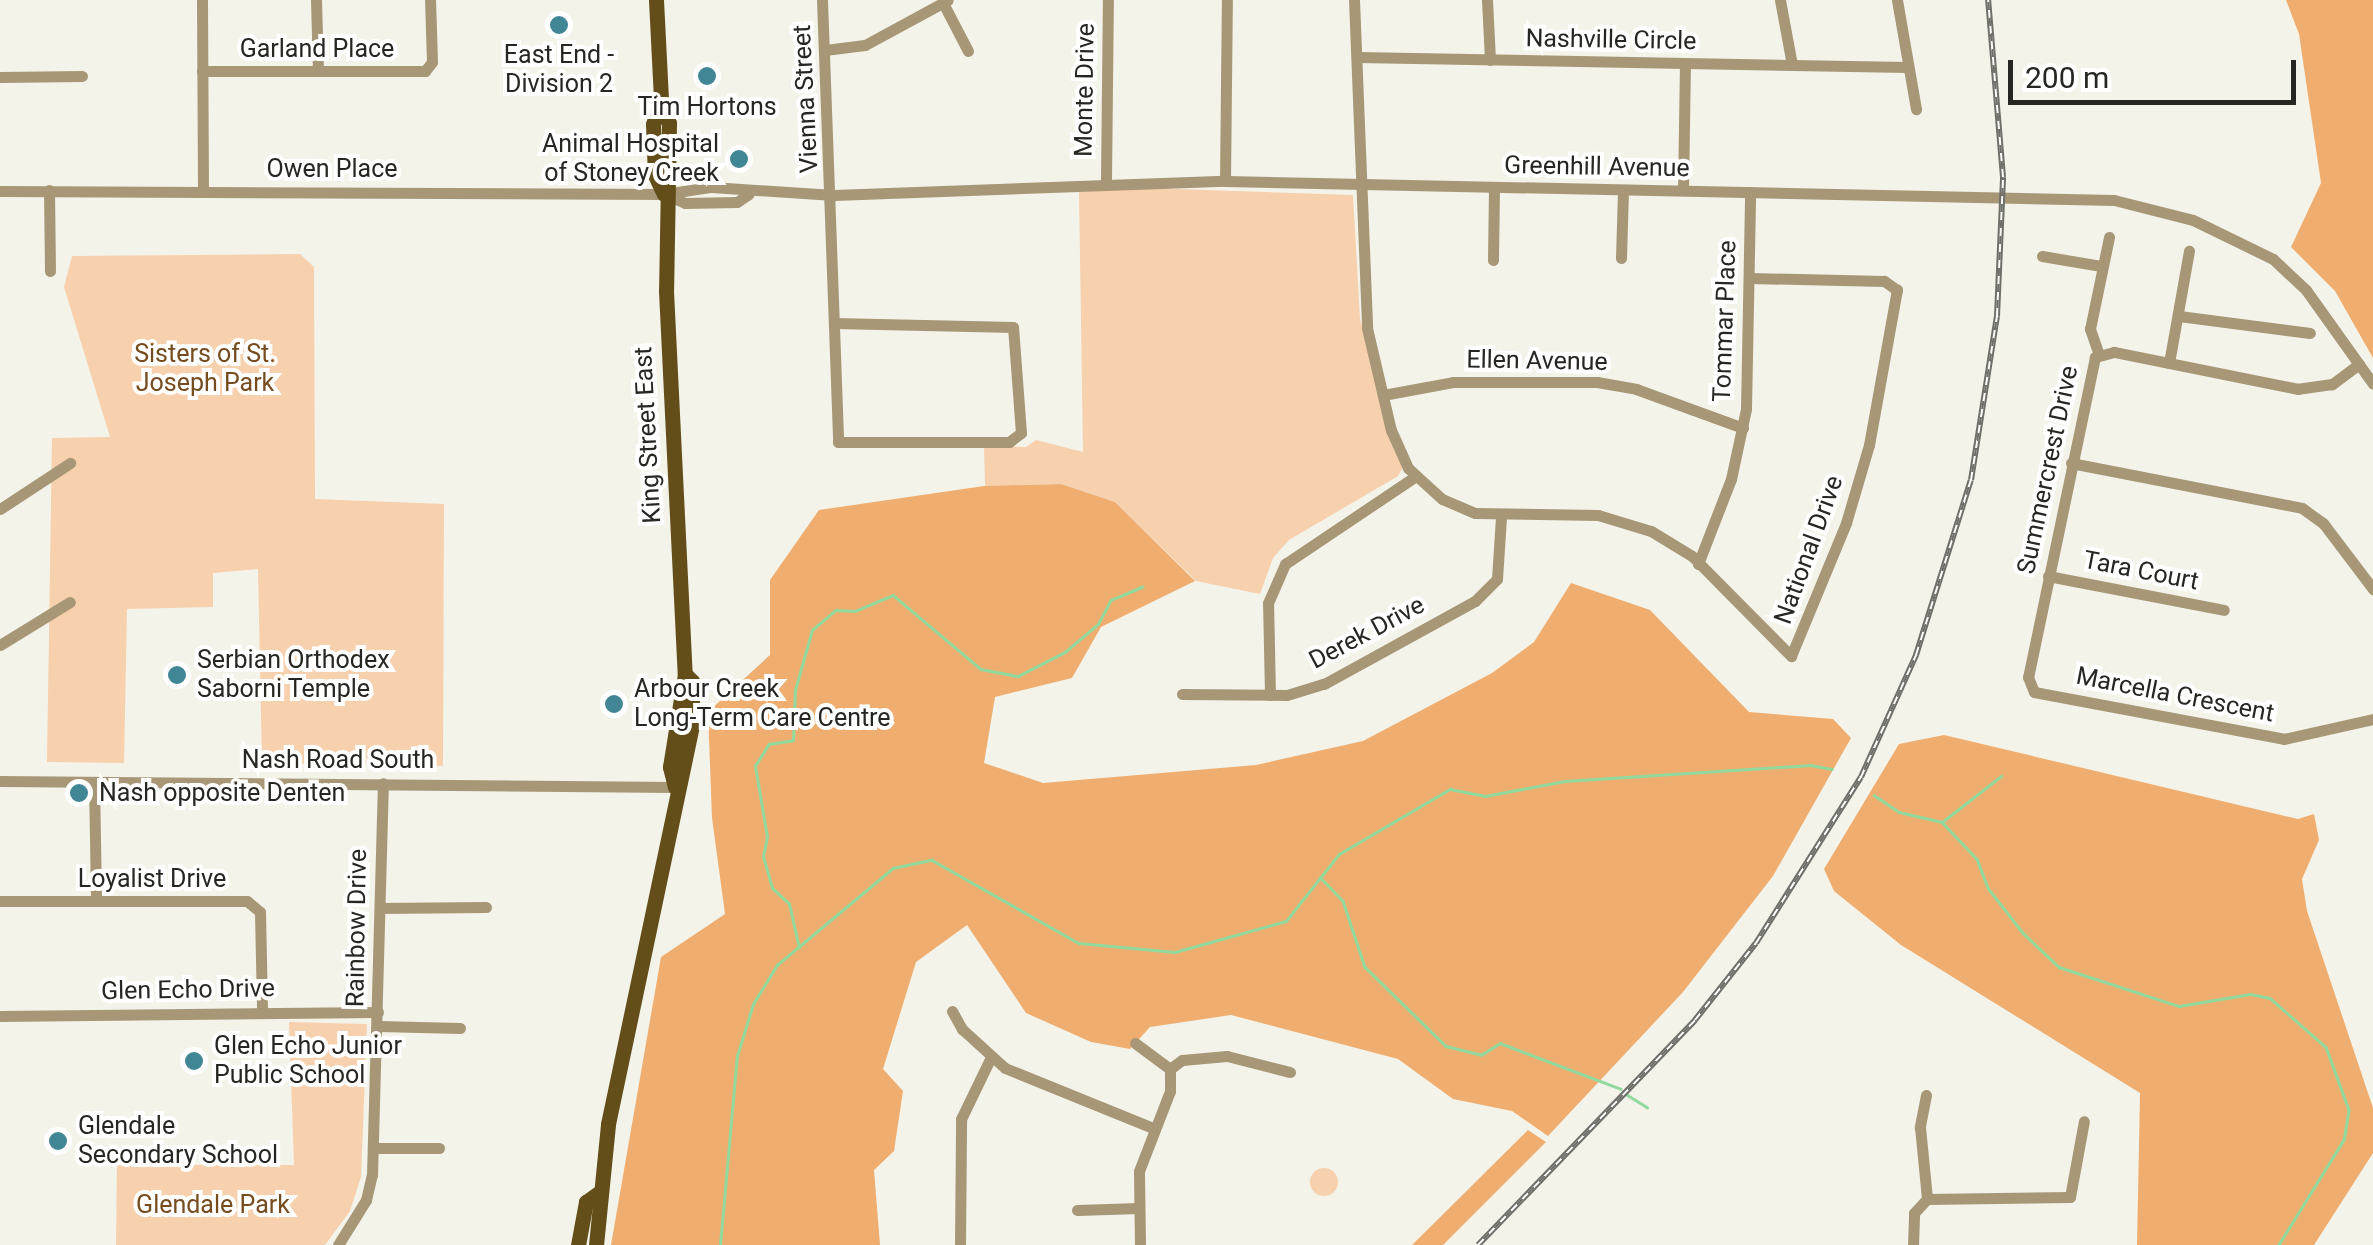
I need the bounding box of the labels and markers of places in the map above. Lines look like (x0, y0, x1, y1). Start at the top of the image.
marker: East End - Division 2 (548, 14, 570, 36)
place label: East End - Division 2 (504, 41, 614, 100)
marker: Tim Hortons (696, 65, 718, 87)
place label: Tim Hortons (637, 92, 777, 122)
place label: Animal Hospital of Stoney Creek (542, 130, 719, 189)
marker: Animal Hospital of Stoney Creek (728, 148, 750, 170)
place label: Serbian Orthodex Saborni Temple (197, 646, 390, 705)
marker: Serbian Orthodex Saborni Temple (166, 664, 188, 686)
place label: Arbour Creek Long-Term Care Centre (634, 675, 891, 734)
marker: Arbour Creek Long-Term Care Centre (603, 693, 625, 715)
place label: Nash opposite Denten (99, 778, 345, 808)
marker: Nash opposite Denten (68, 782, 90, 804)
place label: Glen Echo Junior Public School (214, 1032, 402, 1091)
marker: Glen Echo Junior Public School (183, 1050, 205, 1072)
place label: Glendale Secondary School (78, 1112, 278, 1171)
marker: Glendale Secondary School (47, 1130, 69, 1152)

